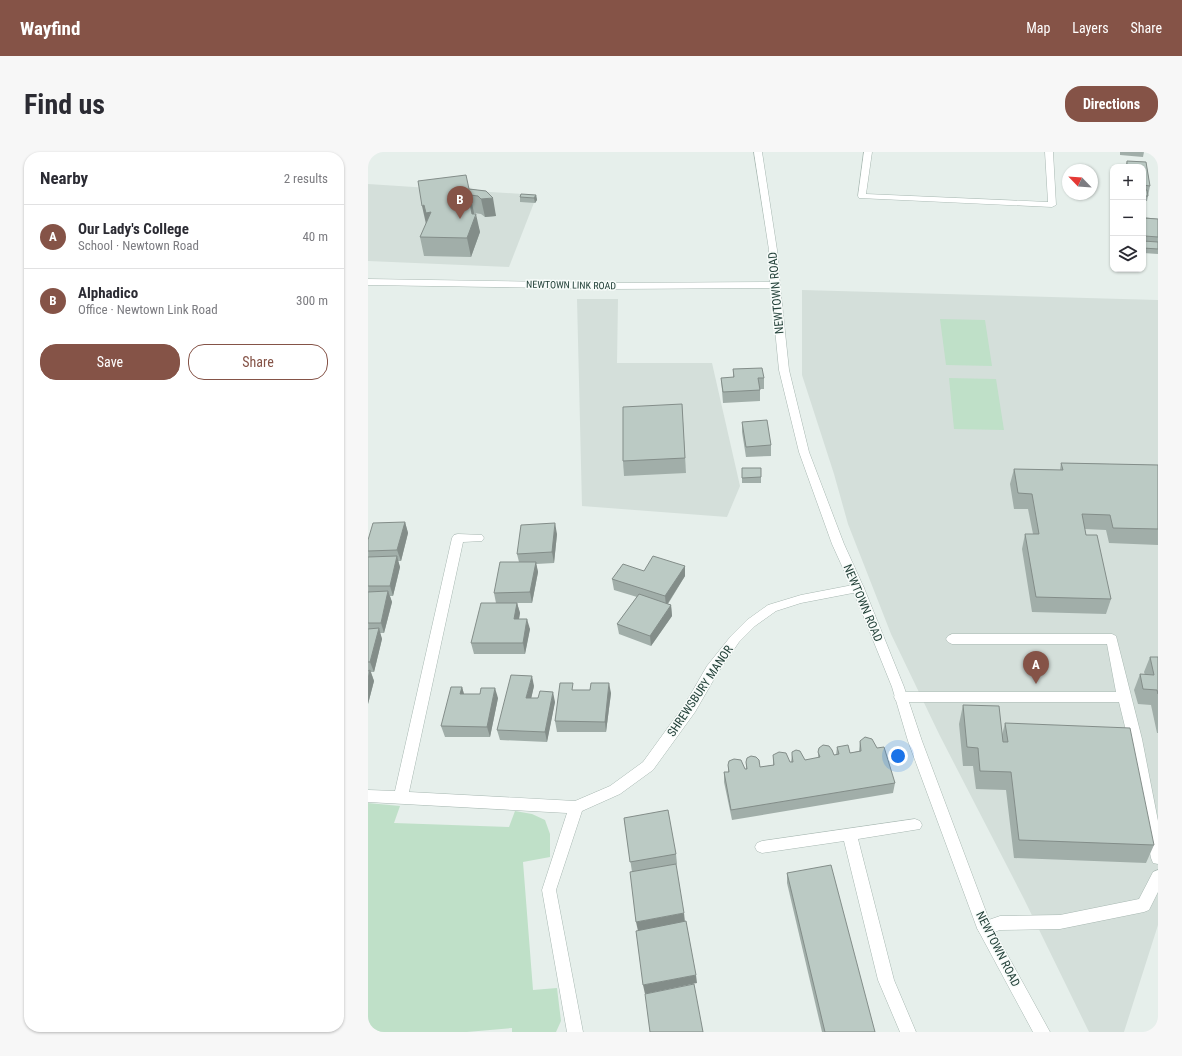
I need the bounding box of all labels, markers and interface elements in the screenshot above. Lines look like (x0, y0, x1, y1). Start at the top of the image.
text: Wayfind (20, 17, 80, 40)
text: Map (1026, 20, 1050, 36)
text: Layers (1072, 20, 1109, 36)
text: Share (1131, 20, 1162, 36)
button: Directions (1065, 86, 1158, 122)
text: Find us (24, 88, 105, 121)
north arrow (1062, 164, 1098, 200)
map controls (1110, 164, 1146, 272)
button: + (1110, 164, 1146, 200)
text: Nearby (40, 168, 88, 188)
text: 2 results (284, 171, 328, 186)
pin: B (447, 186, 473, 219)
button: − (1110, 200, 1146, 236)
text: Our Lady's College (78, 220, 189, 238)
text: A (49, 229, 57, 244)
text: 40 m (302, 229, 328, 244)
button: layers (1110, 236, 1146, 272)
text: School · Newtown Road (78, 238, 199, 253)
street label: NEWTOWN ROAD (765, 251, 787, 335)
street label: NEWTOWN LINK ROAD (526, 279, 616, 291)
text: Alphadico (78, 284, 138, 302)
text: B (49, 293, 57, 308)
text: 300 m (296, 293, 328, 308)
text: Office · Newtown Link Road (78, 302, 218, 317)
button: Save (40, 344, 180, 380)
button: Share (188, 344, 328, 380)
street label: NEWTOWN ROAD (840, 562, 886, 644)
street label: SHREWSBURY MANOR (664, 642, 736, 739)
pin: A (1023, 651, 1049, 684)
your location (888, 746, 908, 766)
street label: NEWTOWN ROAD (973, 909, 1023, 989)

